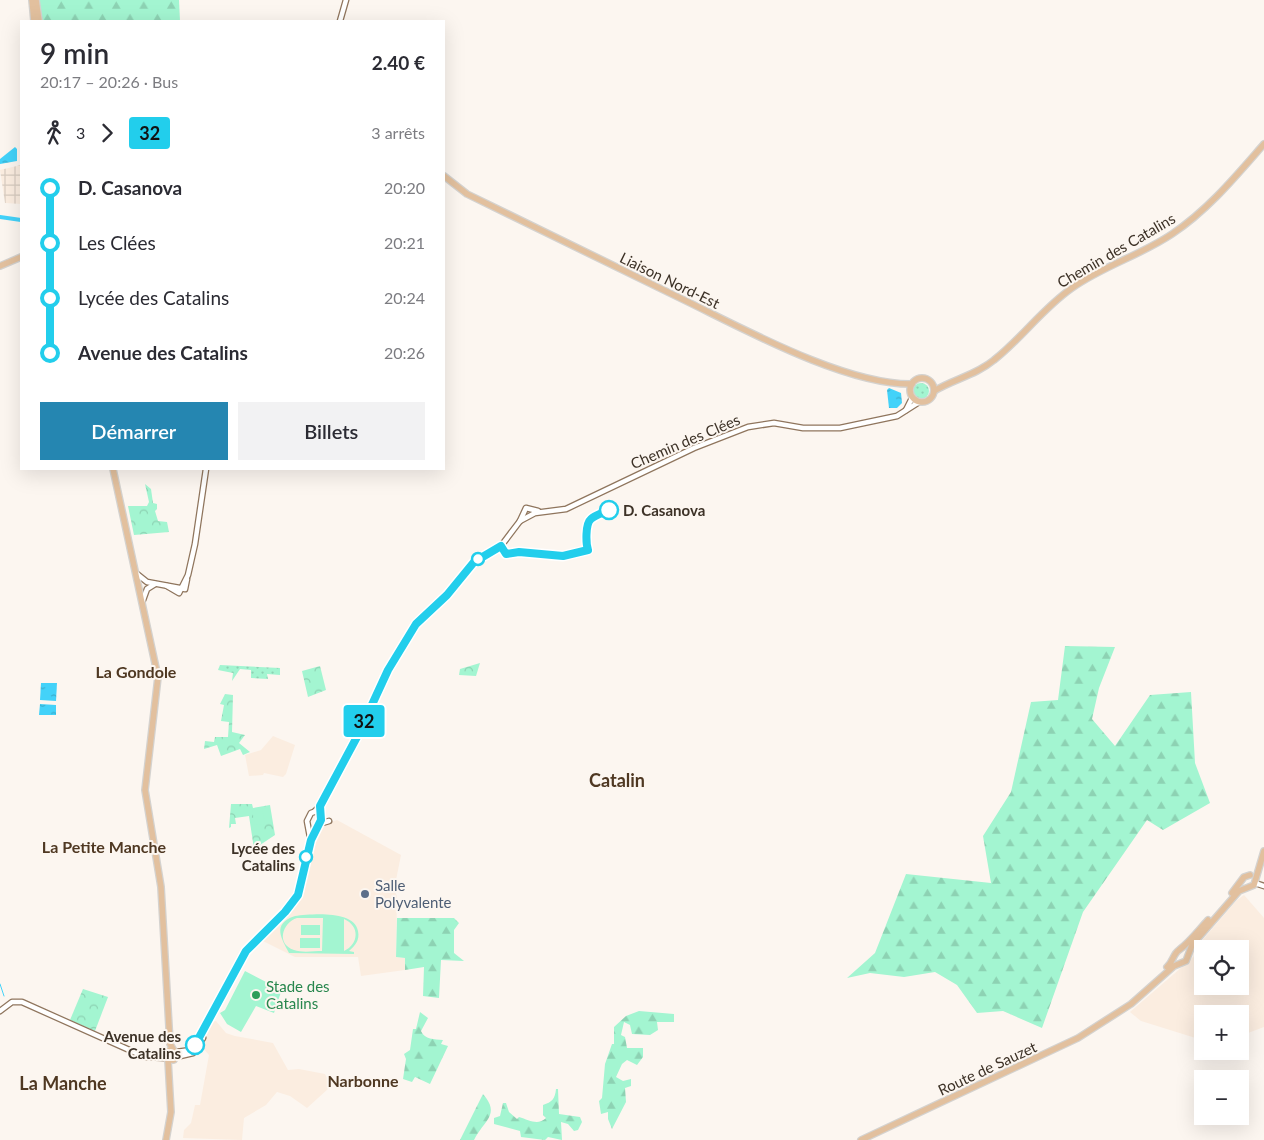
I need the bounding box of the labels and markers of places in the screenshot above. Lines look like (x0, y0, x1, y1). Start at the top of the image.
marker: D. Casanova (599, 500, 619, 520)
place label: D. Casanova (623, 501, 705, 519)
unlabelled marker (471, 552, 485, 566)
place label: Lycée des Catalins (231, 839, 295, 874)
marker: Lycée des Catalins (299, 850, 313, 864)
place label: Salle Polyvalente (375, 876, 451, 911)
marker: Salle Polyvalente (359, 888, 371, 900)
place label: Stade des Catalins (266, 977, 330, 1012)
marker: Stade des Catalins (250, 989, 262, 1001)
place label: Avenue des Catalins (103, 1027, 181, 1062)
marker: Avenue des Catalins (185, 1035, 205, 1055)

